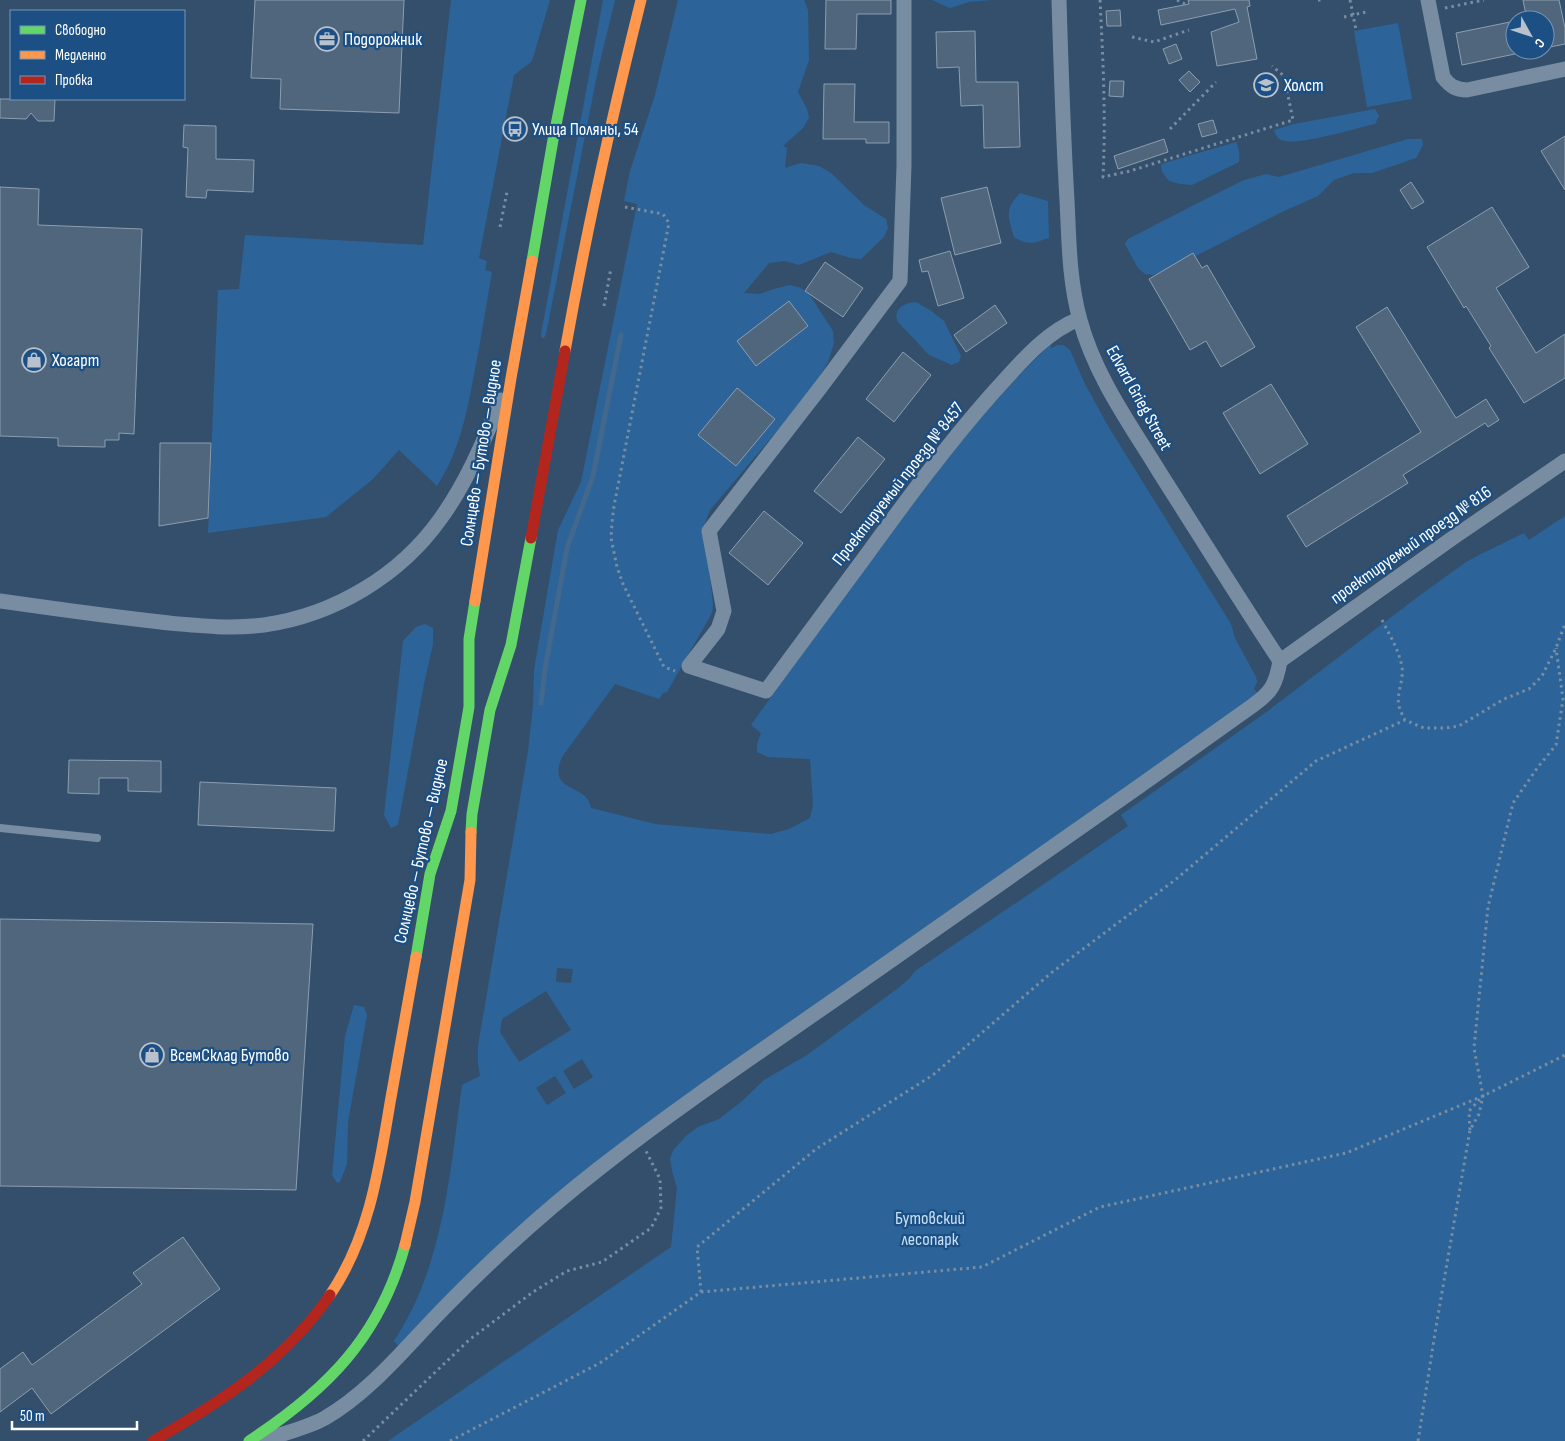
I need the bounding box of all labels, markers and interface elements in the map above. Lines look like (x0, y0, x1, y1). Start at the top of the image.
legend (10, 10, 185, 100)
north arrow (1505, 10, 1555, 60)
text: Свободно (55, 21, 106, 40)
office icon: Подорожник (314, 26, 340, 52)
place label: Подорожник (344, 29, 422, 50)
text: С (1531, 35, 1548, 51)
text: Медленно (55, 46, 106, 65)
text: Пробка (55, 71, 93, 90)
school or university icon: Холст (1253, 72, 1279, 98)
place label: Холст (1283, 75, 1324, 96)
bus stop icon: Улица Поляны, 54 (502, 116, 528, 142)
place label: Улица Поляны, 54 (532, 119, 639, 140)
street label: Edvard Grieg Street (1102, 342, 1177, 454)
shop icon: Хогарт (21, 347, 47, 373)
place label: Хогарт (51, 350, 99, 371)
street label: Солнцево — Бутово — Видное (456, 358, 506, 548)
street label: Проектируемый проезд № 8457 (828, 398, 969, 570)
street label: проектируемый проезд № 816 (1326, 481, 1496, 609)
street label: Солнцево — Бутово — Видное (390, 757, 452, 945)
shop icon: ВсемСклад Бутово (139, 1042, 165, 1068)
place label: ВсемСклад Бутово (170, 1045, 289, 1066)
park label: Бутовский лесопарк (895, 1208, 965, 1250)
scale bar (12, 1398, 138, 1430)
text: 50 m (20, 1407, 45, 1426)

